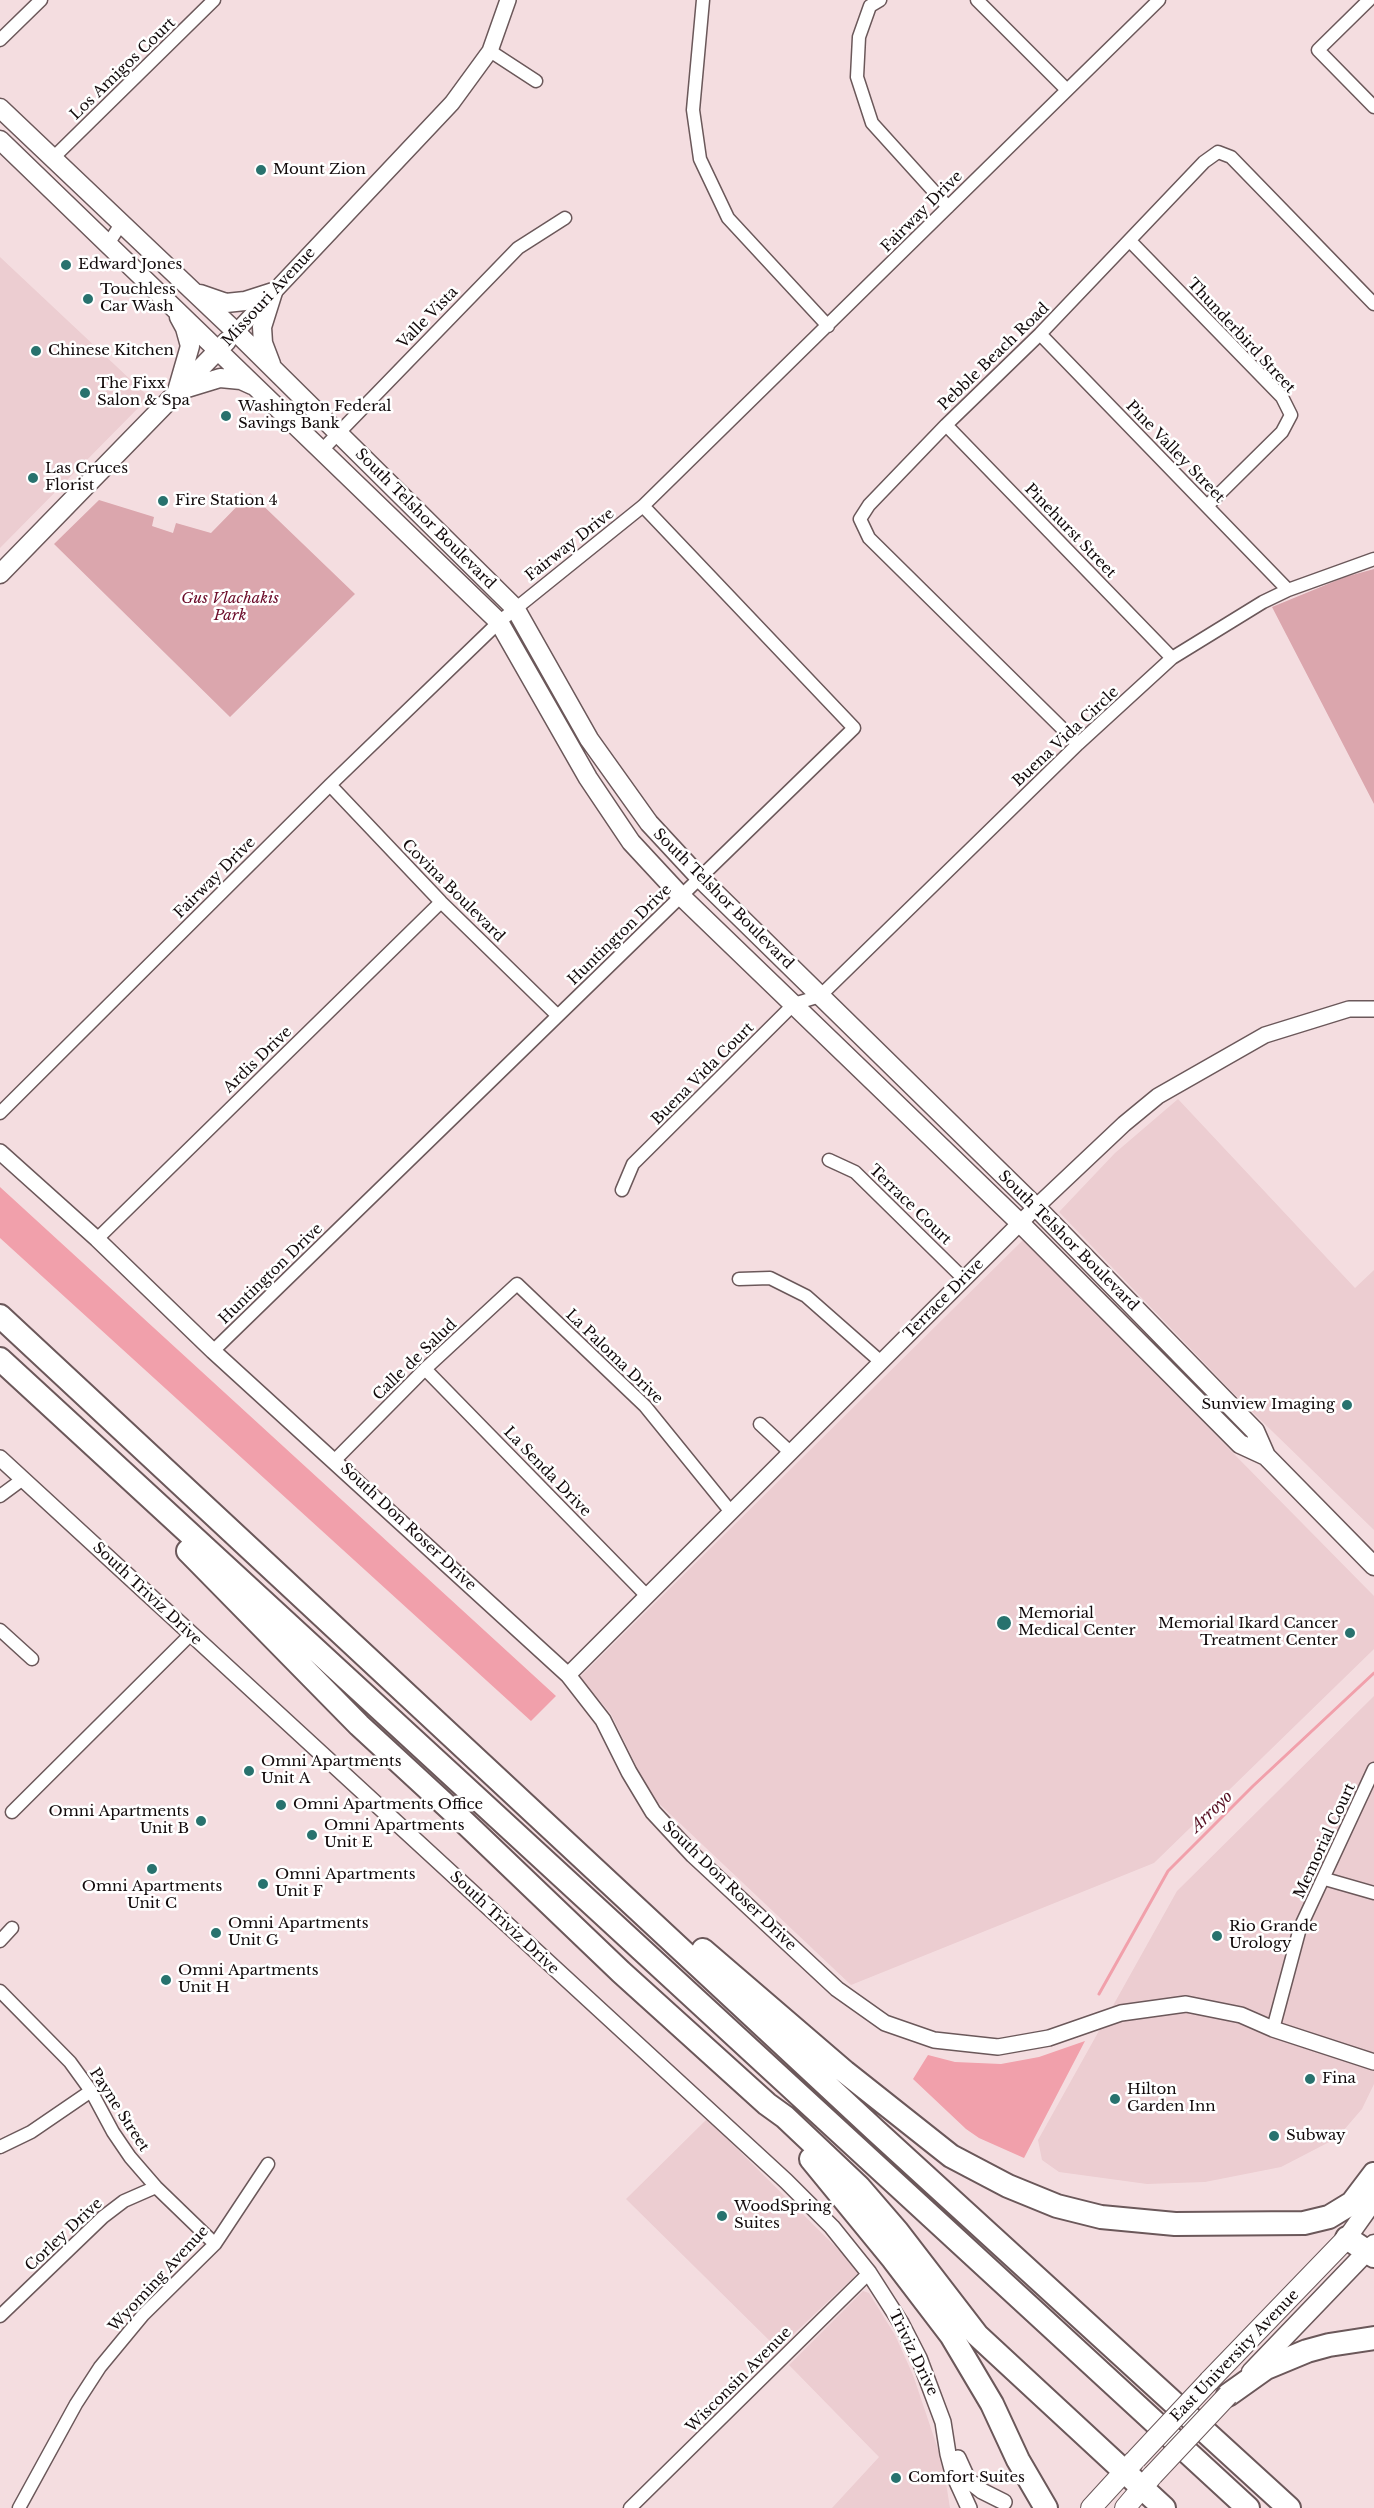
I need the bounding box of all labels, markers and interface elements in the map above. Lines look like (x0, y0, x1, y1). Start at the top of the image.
street label: Los Amigos Court (67, 14, 179, 124)
place label: Mount Zion (273, 161, 366, 179)
marker: Mount Zion (254, 163, 268, 177)
street label: Fairway Drive (878, 168, 966, 256)
street label: Missouri Avenue (219, 244, 319, 350)
place label: Edward Jones (78, 256, 182, 274)
marker: Edward Jones (59, 258, 73, 272)
street label: Thunderbird Street (1183, 275, 1299, 397)
place label: Touchless Car Wash (100, 281, 176, 316)
street label: Valle Vista (394, 283, 462, 353)
marker: Touchless Car Wash (81, 292, 95, 306)
street label: Pebble Beach Road (935, 300, 1053, 414)
place label: Chinese Kitchen (48, 342, 174, 360)
marker: Chinese Kitchen (29, 344, 43, 358)
place label: The Fixx Salon & Spa (97, 375, 190, 410)
marker: The Fixx Salon & Spa (78, 386, 92, 400)
street label: Pine Valley Street (1122, 397, 1228, 507)
place label: Washington Federal Savings Bank (238, 398, 391, 433)
marker: Washington Federal Savings Bank (219, 409, 233, 423)
street label: South Telshor Boulevard (351, 445, 499, 593)
place label: Las Cruces Florist (45, 460, 128, 495)
marker: Las Cruces Florist (26, 471, 40, 485)
street label: Pinehurst Street (1021, 480, 1119, 582)
place label: Fire Station 4 (175, 492, 278, 510)
marker: Fire Station 4 (156, 494, 170, 508)
street label: Fairway Drive (522, 505, 618, 585)
park label: Gus Vlachakis Park (181, 590, 279, 625)
street label: Buena Vida Circle (1009, 683, 1123, 791)
street label: South Telshor Boulevard (649, 825, 797, 973)
street label: Fairway Drive (171, 834, 259, 922)
street label: Covina Boulevard (398, 836, 508, 946)
street label: Huntington Drive (564, 881, 676, 989)
street label: Buena Vida Court (648, 1019, 758, 1129)
street label: Ardis Drive (220, 1023, 296, 1097)
street label: Terrace Court (865, 1161, 955, 1249)
street label: South Telshor Boulevard (994, 1167, 1142, 1315)
street label: Huntington Drive (215, 1220, 327, 1328)
street label: Terrace Drive (900, 1255, 988, 1343)
street label: La Paloma Drive (562, 1306, 666, 1408)
street label: Calle de Salud (370, 1316, 460, 1404)
place label: Sunview Imaging (1201, 1396, 1335, 1414)
marker: Sunview Imaging (1340, 1398, 1354, 1412)
street label: La Senda Drive (500, 1423, 594, 1521)
street label: South Don Roser Drive (336, 1459, 480, 1595)
street label: South Triviz Drive (89, 1539, 205, 1649)
place label: Memorial Medical Center (1018, 1605, 1136, 1640)
marker: Memorial Medical Center (995, 1614, 1013, 1632)
place label: Memorial Ikard Cancer Treatment Center (1158, 1615, 1338, 1650)
marker: Memorial Ikard Cancer Treatment Center (1343, 1626, 1357, 1640)
place label: Omni Apartments Unit A (261, 1753, 401, 1788)
marker: Omni Apartments Unit A (242, 1764, 256, 1778)
street label: Memorial Court (1290, 1781, 1360, 1901)
water label: Arroyo (1187, 1787, 1237, 1837)
place label: Omni Apartments Office (293, 1796, 483, 1814)
marker: Omni Apartments Office (274, 1798, 288, 1812)
place label: Omni Apartments Unit B (49, 1803, 189, 1838)
marker: Omni Apartments Unit B (194, 1814, 208, 1828)
place label: Omni Apartments Unit E (324, 1817, 464, 1852)
street label: South Don Roser Drive (658, 1817, 800, 1955)
marker: Omni Apartments Unit E (305, 1828, 319, 1842)
marker: Omni Apartments Unit C (145, 1862, 159, 1876)
place label: Omni Apartments Unit F (275, 1866, 415, 1901)
street label: South Triviz Drive (446, 1868, 562, 1978)
marker: Omni Apartments Unit F (256, 1877, 270, 1891)
place label: Omni Apartments Unit C (82, 1878, 222, 1913)
place label: Omni Apartments Unit G (228, 1915, 368, 1950)
place label: Rio Grande Urology (1229, 1918, 1318, 1953)
marker: Omni Apartments Unit G (209, 1926, 223, 1940)
marker: Rio Grande Urology (1210, 1929, 1224, 1943)
place label: Omni Apartments Unit H (178, 1962, 318, 1997)
marker: Omni Apartments Unit H (159, 1973, 173, 1987)
street label: Payne Street (85, 2065, 153, 2155)
place label: Fina (1322, 2070, 1356, 2088)
marker: Fina (1303, 2072, 1317, 2086)
place label: Hilton Garden Inn (1127, 2081, 1216, 2116)
marker: Hilton Garden Inn (1108, 2092, 1122, 2106)
place label: Subway (1286, 2127, 1345, 2145)
marker: Subway (1267, 2129, 1281, 2143)
street label: Corley Drive (22, 2195, 106, 2275)
place label: WoodSpring Suites (734, 2198, 832, 2233)
marker: WoodSpring Suites (715, 2209, 729, 2223)
street label: Wyoming Avenue (105, 2222, 213, 2336)
street label: East University Avenue (1167, 2286, 1303, 2426)
street label: Triviz Drive (885, 2307, 941, 2399)
street label: Wisconsin Avenue (683, 2324, 795, 2436)
place label: Comfort Suites (908, 2469, 1025, 2487)
marker: Comfort Suites (889, 2471, 903, 2485)

